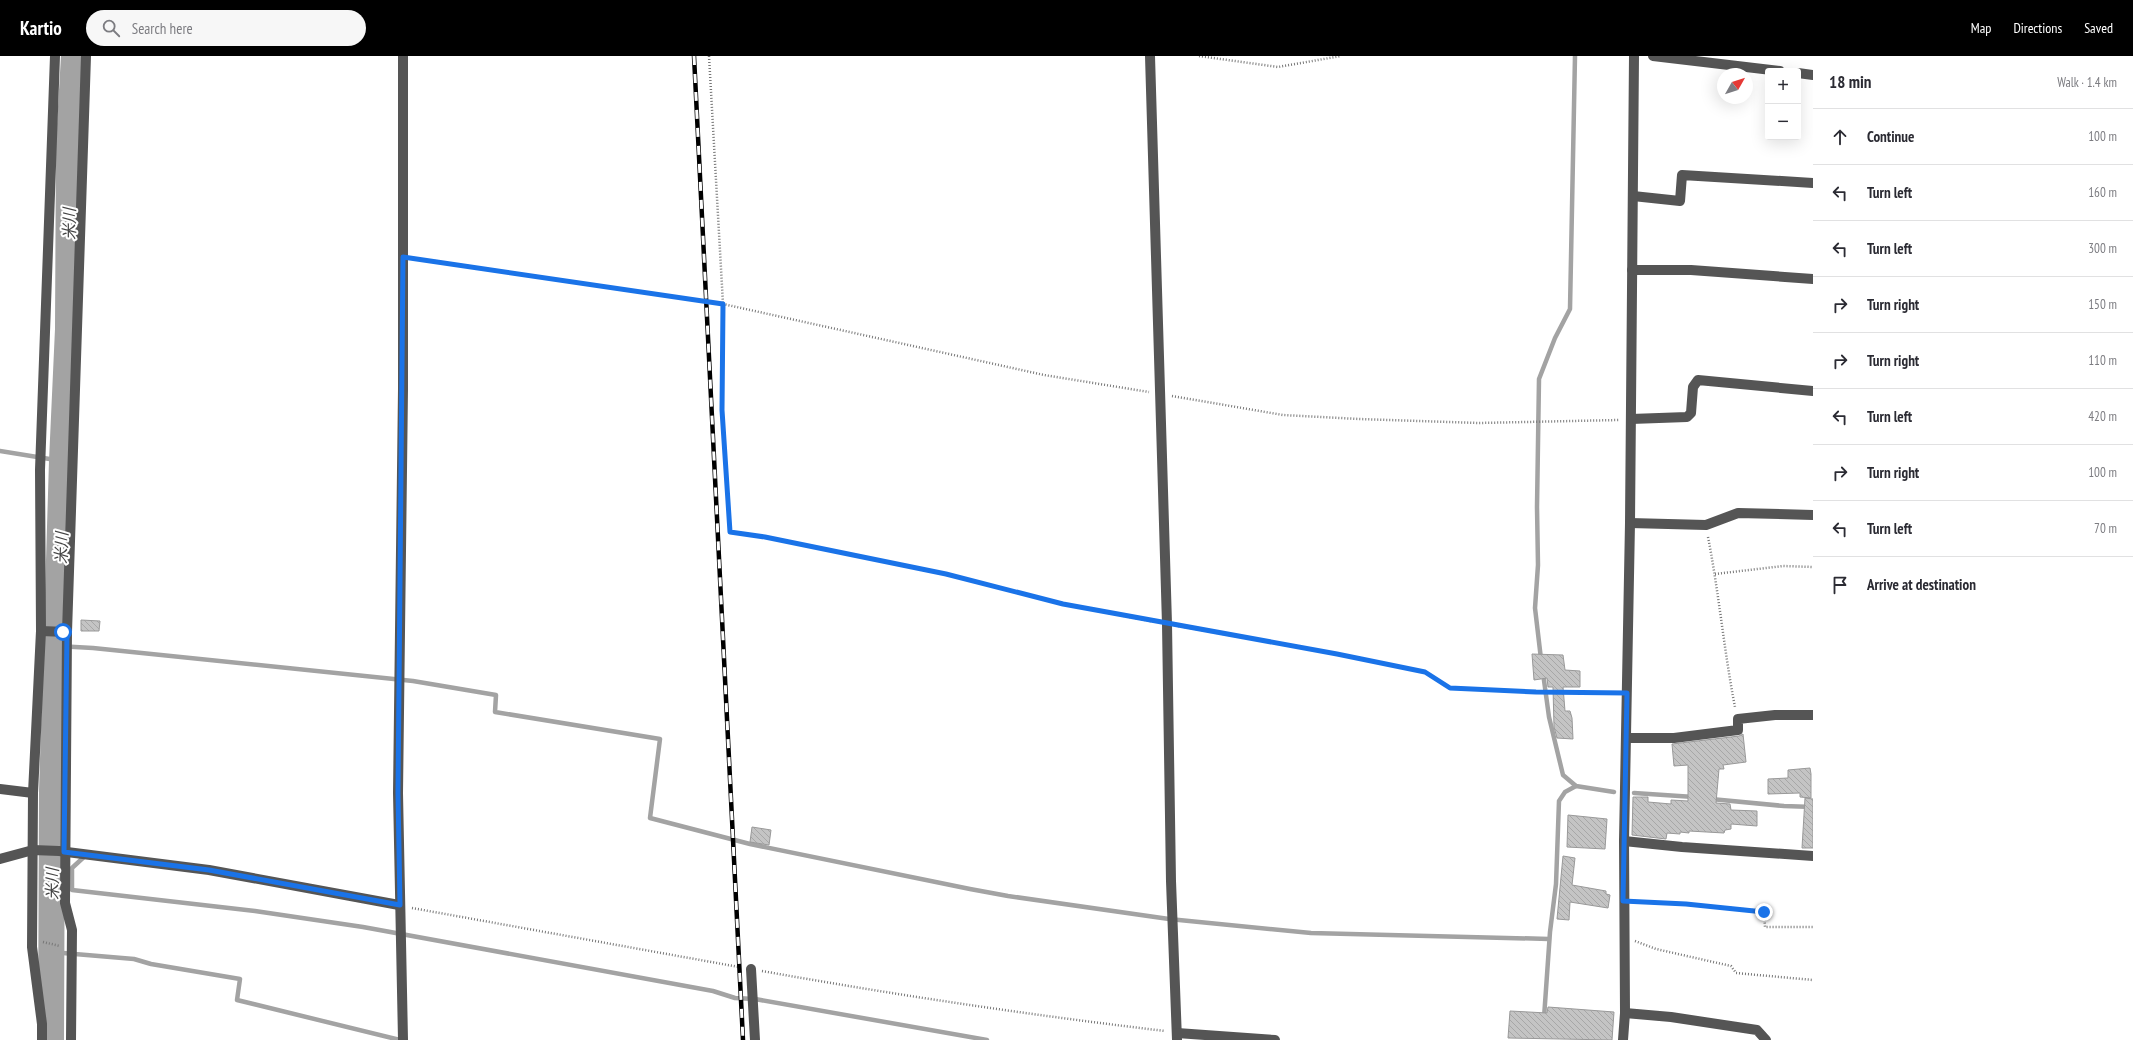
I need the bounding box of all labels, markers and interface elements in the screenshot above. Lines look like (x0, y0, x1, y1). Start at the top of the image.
search box (86, 10, 366, 46)
text: Kartio (20, 16, 62, 40)
icon: search (100, 17, 122, 39)
text: Search here (132, 19, 193, 38)
text: Map (1971, 19, 1991, 37)
text: Directions (2013, 19, 2062, 37)
text: Saved (2084, 19, 2113, 37)
north arrow (1717, 68, 1753, 104)
map controls (1765, 68, 1801, 140)
button: + (1765, 68, 1801, 104)
text: 18 min (1829, 71, 1871, 93)
text: Walk · 1.4 km (2057, 74, 2117, 91)
button: − (1765, 104, 1801, 140)
icon: ahead (1829, 126, 1851, 148)
text: Continue (1867, 127, 1914, 146)
text: 100 m (2088, 128, 2117, 145)
icon: left (1829, 182, 1851, 204)
text: Turn left (1867, 183, 1912, 202)
text: 160 m (2088, 184, 2117, 201)
water label: 米川 (59, 206, 79, 240)
icon: left (1829, 238, 1851, 260)
text: Turn left (1867, 239, 1912, 258)
text: 300 m (2088, 240, 2117, 257)
icon: right (1829, 294, 1851, 316)
text: Turn right (1867, 295, 1919, 314)
text: 150 m (2088, 296, 2117, 313)
icon: right (1829, 350, 1851, 372)
text: Turn right (1867, 351, 1919, 370)
text: 110 m (2088, 352, 2117, 369)
icon: left (1829, 406, 1851, 428)
text: Turn left (1867, 407, 1912, 426)
text: 420 m (2088, 408, 2117, 425)
icon: right (1829, 462, 1851, 484)
text: Turn right (1867, 463, 1919, 482)
text: 100 m (2088, 464, 2117, 481)
icon: left (1829, 518, 1851, 540)
text: Turn left (1867, 519, 1912, 538)
text: 70 m (2094, 520, 2117, 537)
water label: 米川 (50, 530, 72, 564)
icon: arrive (1829, 574, 1851, 596)
text: Arrive at destination (1867, 575, 1976, 594)
route start (54, 623, 72, 641)
water label: 米川 (42, 866, 62, 900)
route end (1755, 903, 1773, 921)

